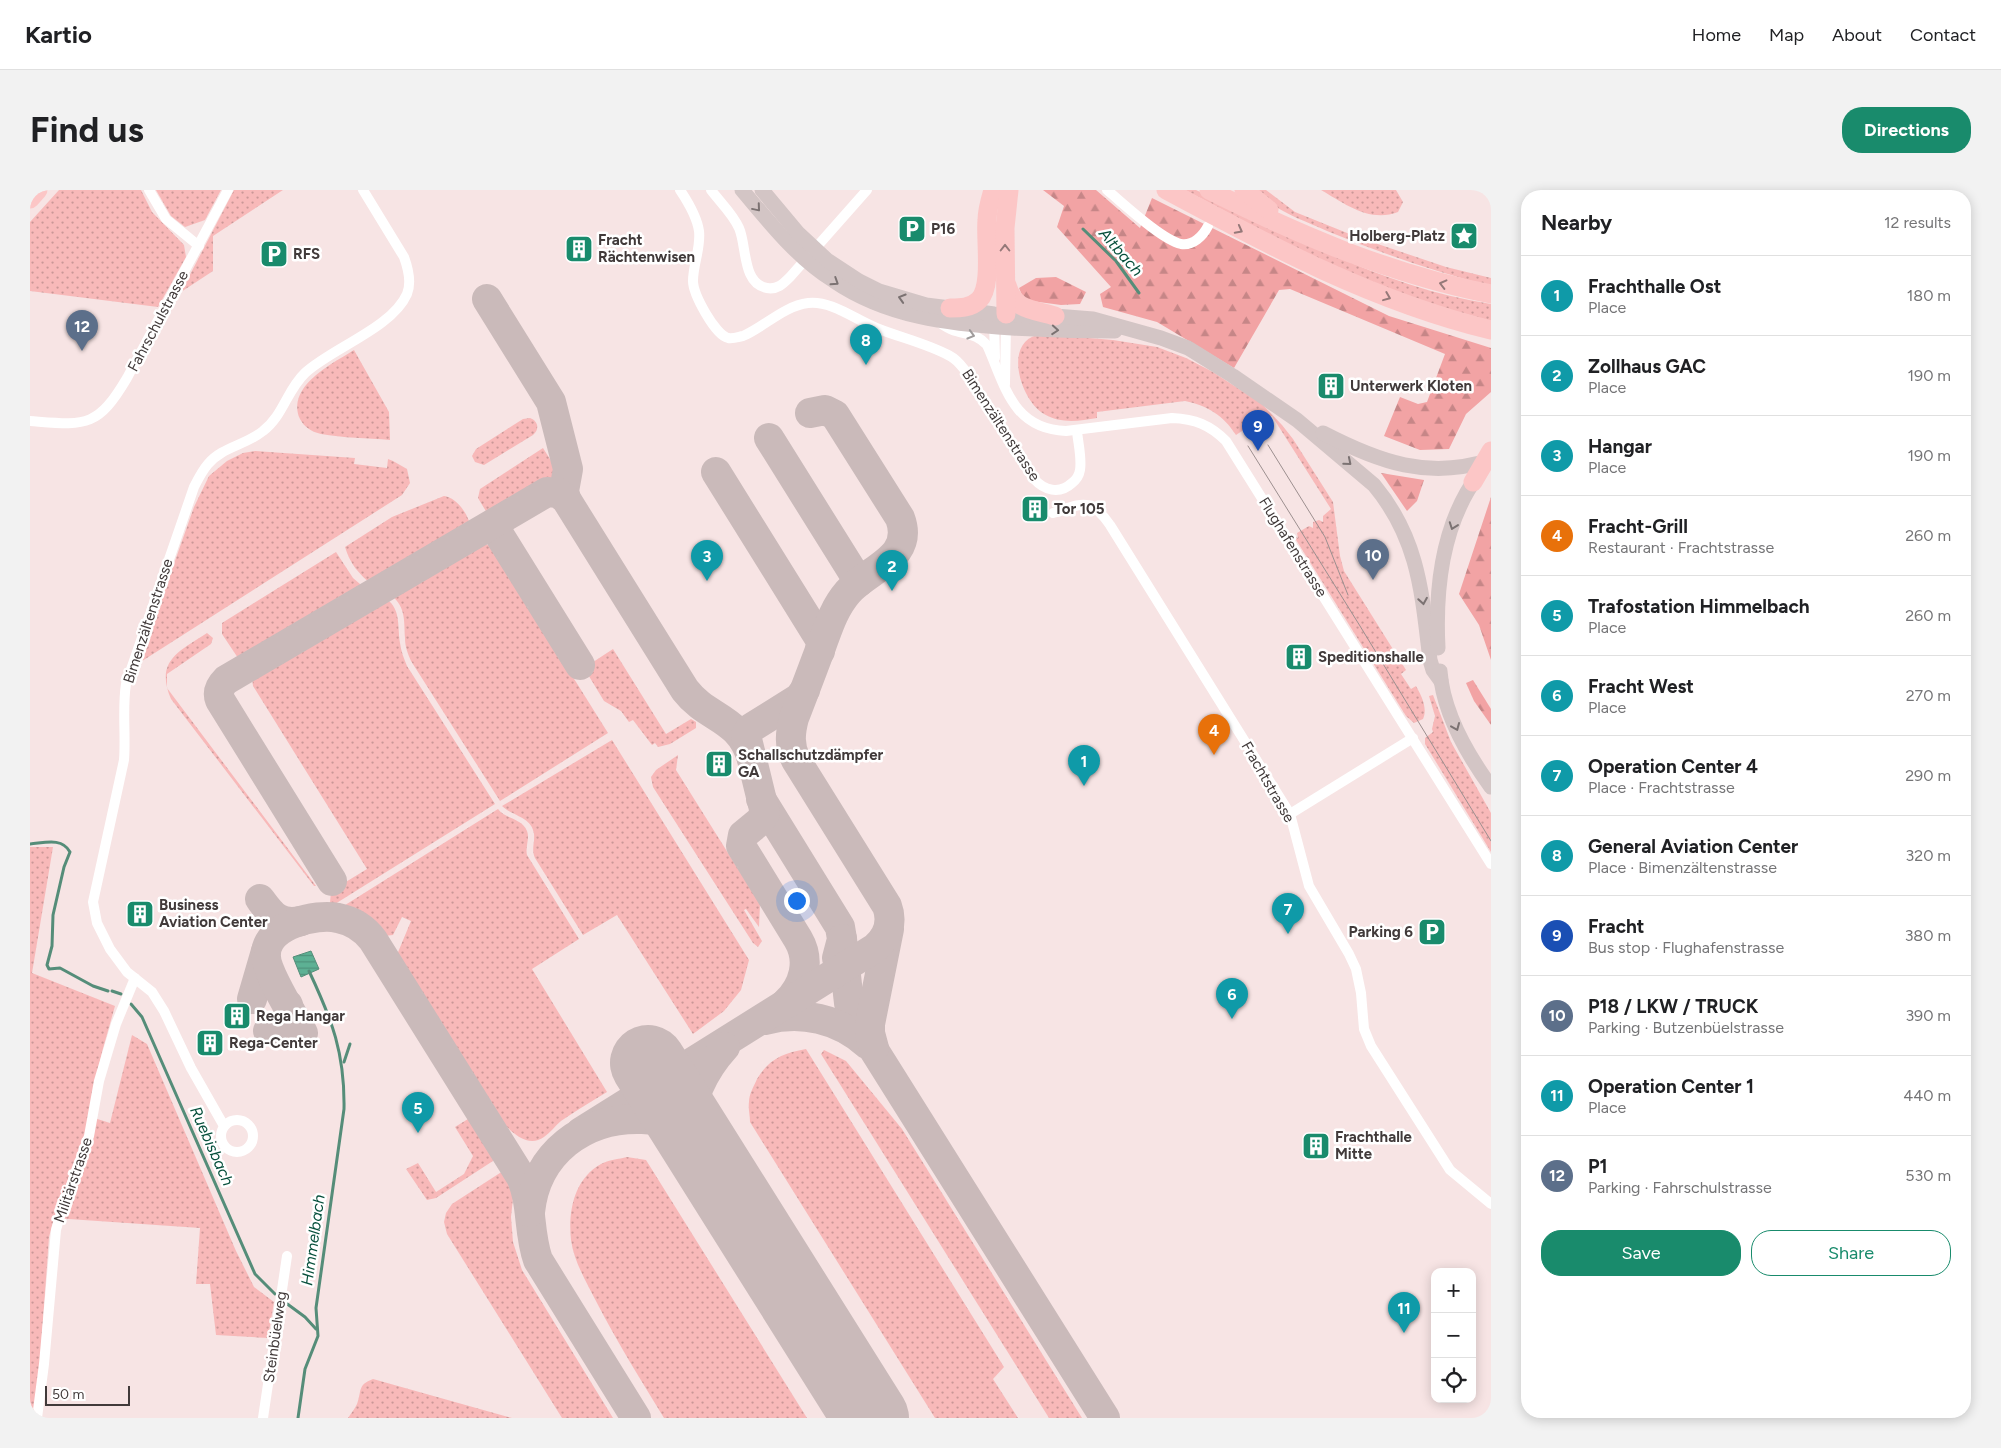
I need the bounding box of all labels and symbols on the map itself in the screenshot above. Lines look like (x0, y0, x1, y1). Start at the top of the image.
one-way arrow (752, 202, 760, 211)
parking icon: P16 (897, 214, 927, 244)
place label: P16 (931, 220, 955, 238)
place icon: Holberg-Platz (1449, 221, 1479, 251)
water label: Altbach (1094, 223, 1147, 280)
one-way arrow (1234, 223, 1243, 233)
place label: Holberg-Platz (1349, 227, 1445, 245)
place label: Fracht Rächtenwisen (598, 231, 695, 266)
building icon: Fracht Rächtenwisen (564, 234, 594, 264)
parking icon: RFS (259, 239, 289, 269)
one-way arrow (1000, 244, 1010, 252)
place label: RFS (293, 245, 320, 263)
street label: Fahrschulstrasse (124, 267, 192, 375)
one-way arrow (830, 275, 839, 285)
one-way arrow (1439, 279, 1448, 290)
one-way arrow (1382, 291, 1391, 302)
one-way arrow (899, 294, 907, 304)
pin: 12 (66, 310, 98, 351)
pin: 8 (850, 324, 882, 365)
one-way arrow (1052, 325, 1060, 336)
one-way arrow (966, 329, 974, 339)
street label: Bimenzältenstrasse (958, 366, 1044, 484)
building icon: Unterwerk Kloten (1316, 371, 1346, 401)
place label: Unterwerk Kloten (1350, 377, 1472, 395)
pin: 9 (1242, 410, 1274, 451)
one-way arrow (1343, 457, 1352, 466)
building icon: Tor 105 (1020, 494, 1050, 524)
street label: Flughafenstrasse (1255, 494, 1331, 600)
place label: Tor 105 (1054, 500, 1105, 518)
one-way arrow (1449, 522, 1459, 530)
pin: 10 (1357, 539, 1389, 580)
pin: 3 (691, 540, 723, 581)
pin: 2 (876, 550, 908, 591)
street label: Bimenzältenstrasse (119, 556, 177, 686)
one-way arrow (1417, 597, 1427, 606)
building icon: Speditionshalle (1284, 642, 1314, 672)
place label: Speditionshalle (1318, 648, 1424, 666)
pin: 4 (1198, 714, 1230, 755)
one-way arrow (1450, 722, 1461, 731)
street label: Frachtstrasse (1238, 738, 1298, 826)
pin: 1 (1068, 745, 1100, 786)
place label: Schallschutzdämpfer GA (738, 746, 884, 781)
building icon: Schallschutzdämpfer GA (704, 749, 734, 779)
your location (784, 888, 810, 914)
pin: 7 (1272, 893, 1304, 934)
place label: Business Aviation Center (159, 896, 268, 931)
building icon: Business Aviation Center (125, 899, 155, 929)
parking icon: Parking 6 (1417, 917, 1447, 947)
place label: Parking 6 (1349, 923, 1413, 941)
pin: 6 (1216, 978, 1248, 1019)
building icon: Rega Hangar (222, 1001, 252, 1031)
place label: Rega Hangar (256, 1007, 345, 1025)
building icon: Rega-Center (195, 1028, 225, 1058)
place label: Rega-Center (229, 1034, 318, 1052)
pin: 5 (402, 1092, 434, 1133)
water label: Ruebisbach (186, 1103, 238, 1189)
place label: Frachthalle Mitte (1335, 1128, 1413, 1163)
building icon: Frachthalle Mitte (1301, 1131, 1331, 1161)
street label: Militärstrasse (50, 1135, 96, 1225)
water label: Himmelbach (297, 1193, 329, 1287)
street label: Steinbüelweg (260, 1290, 290, 1384)
pin: 11 (1388, 1292, 1420, 1333)
scale bar (45, 1383, 130, 1406)

